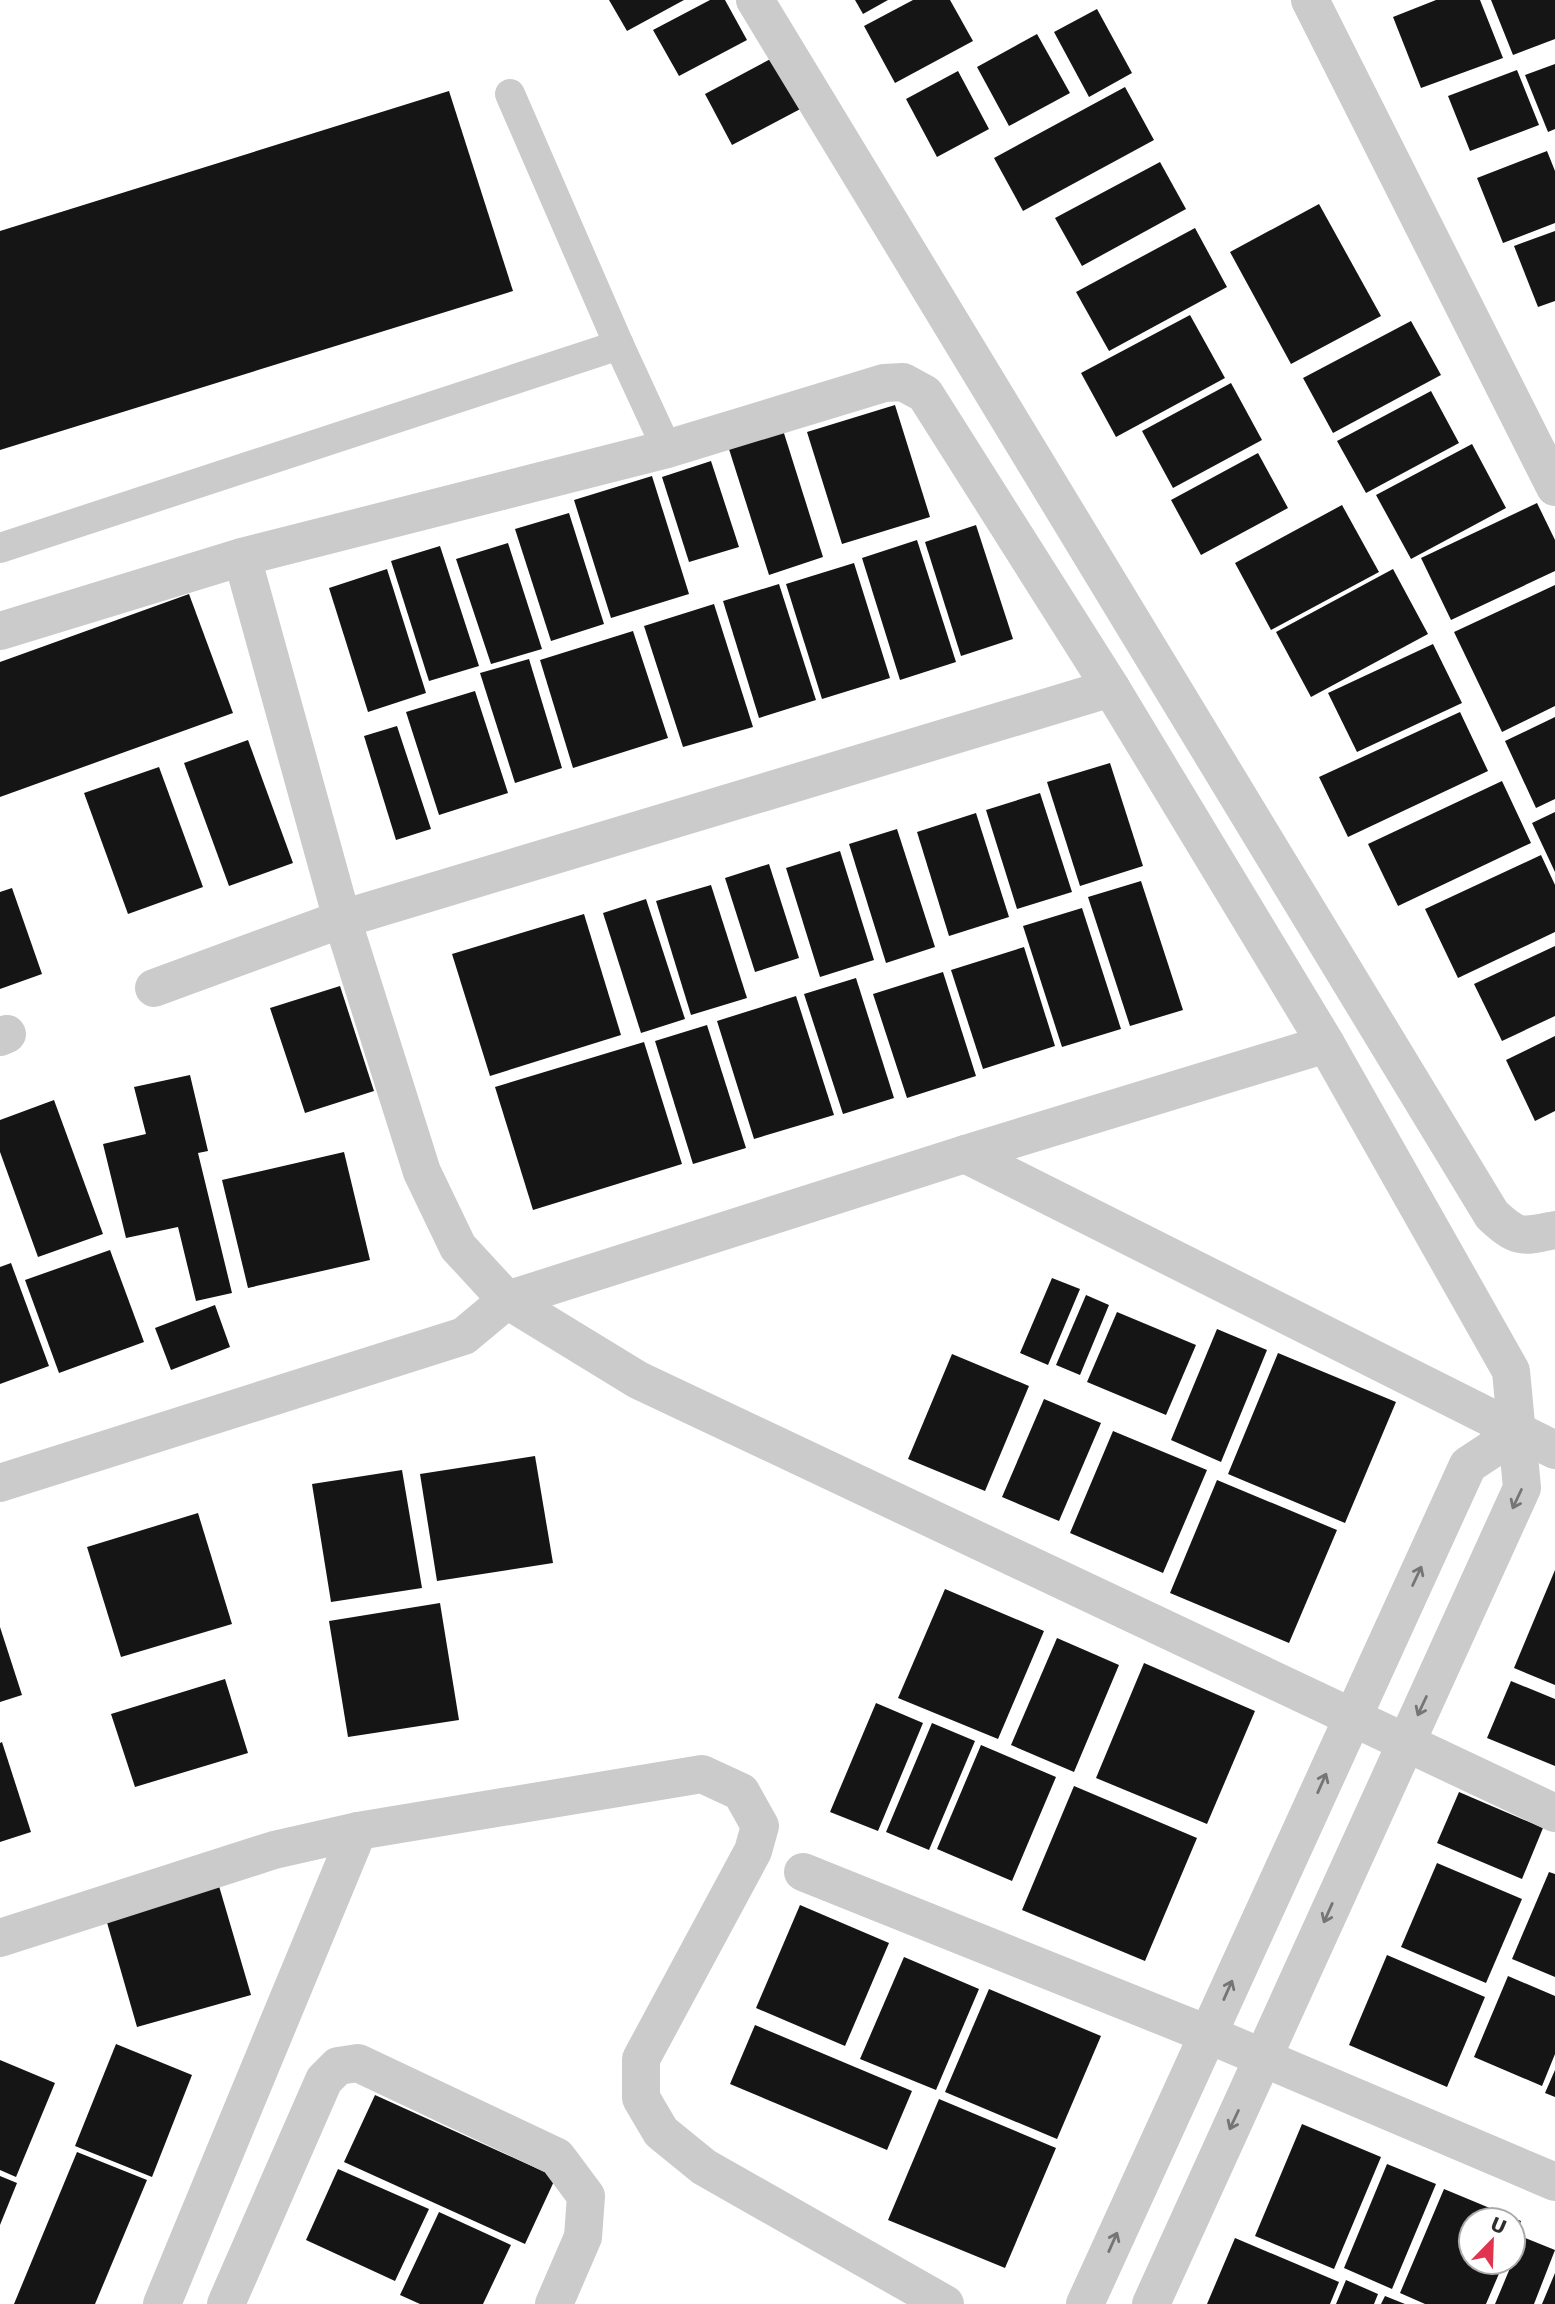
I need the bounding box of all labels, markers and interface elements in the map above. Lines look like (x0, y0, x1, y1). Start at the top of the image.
one-way arrow (1510, 1488, 1523, 1509)
one-way arrow (1410, 1566, 1424, 1587)
one-way arrow (1415, 1695, 1429, 1716)
one-way arrow (1316, 1773, 1329, 1794)
one-way arrow (1321, 1902, 1334, 1923)
one-way arrow (1221, 1980, 1235, 2001)
one-way arrow (1227, 2109, 1241, 2130)
north arrow (1457, 2206, 1527, 2276)
text: U (1487, 2212, 1510, 2238)
one-way arrow (1107, 2232, 1120, 2253)

